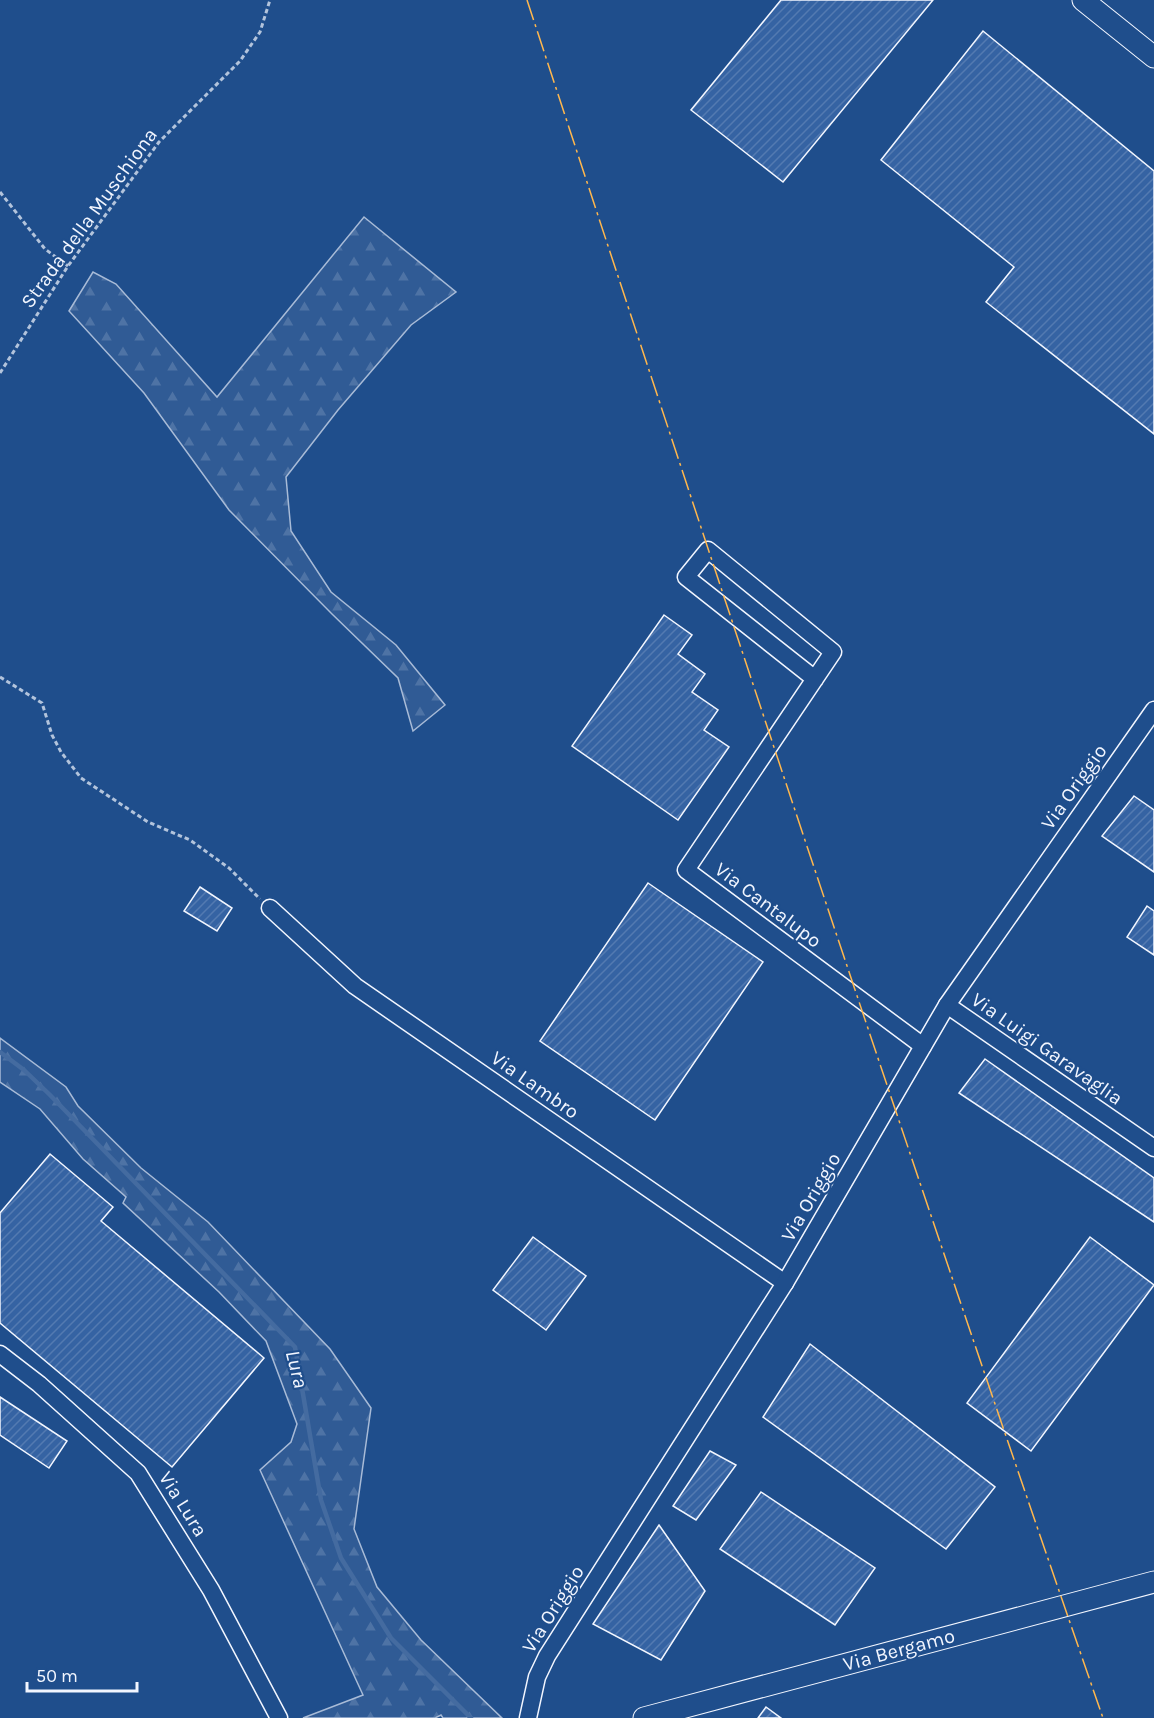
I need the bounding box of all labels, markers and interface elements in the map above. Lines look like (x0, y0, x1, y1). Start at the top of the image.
street label: Strada della Muschiona (16, 124, 162, 312)
street label: Via Origgio (1036, 740, 1112, 834)
street label: Via Cantalupo (710, 858, 826, 952)
street label: Via Luigi Garavaglia (967, 988, 1127, 1110)
street label: Via Lambro (487, 1046, 583, 1124)
street label: Via Origgio (776, 1149, 846, 1245)
water label: Lura (281, 1348, 313, 1390)
street label: Via Lura (154, 1467, 212, 1541)
street label: Via Origgio (517, 1561, 589, 1657)
street label: Via Bergamo (841, 1624, 957, 1676)
scale bar (27, 1655, 136, 1693)
text: 50 m (36, 1665, 78, 1687)

